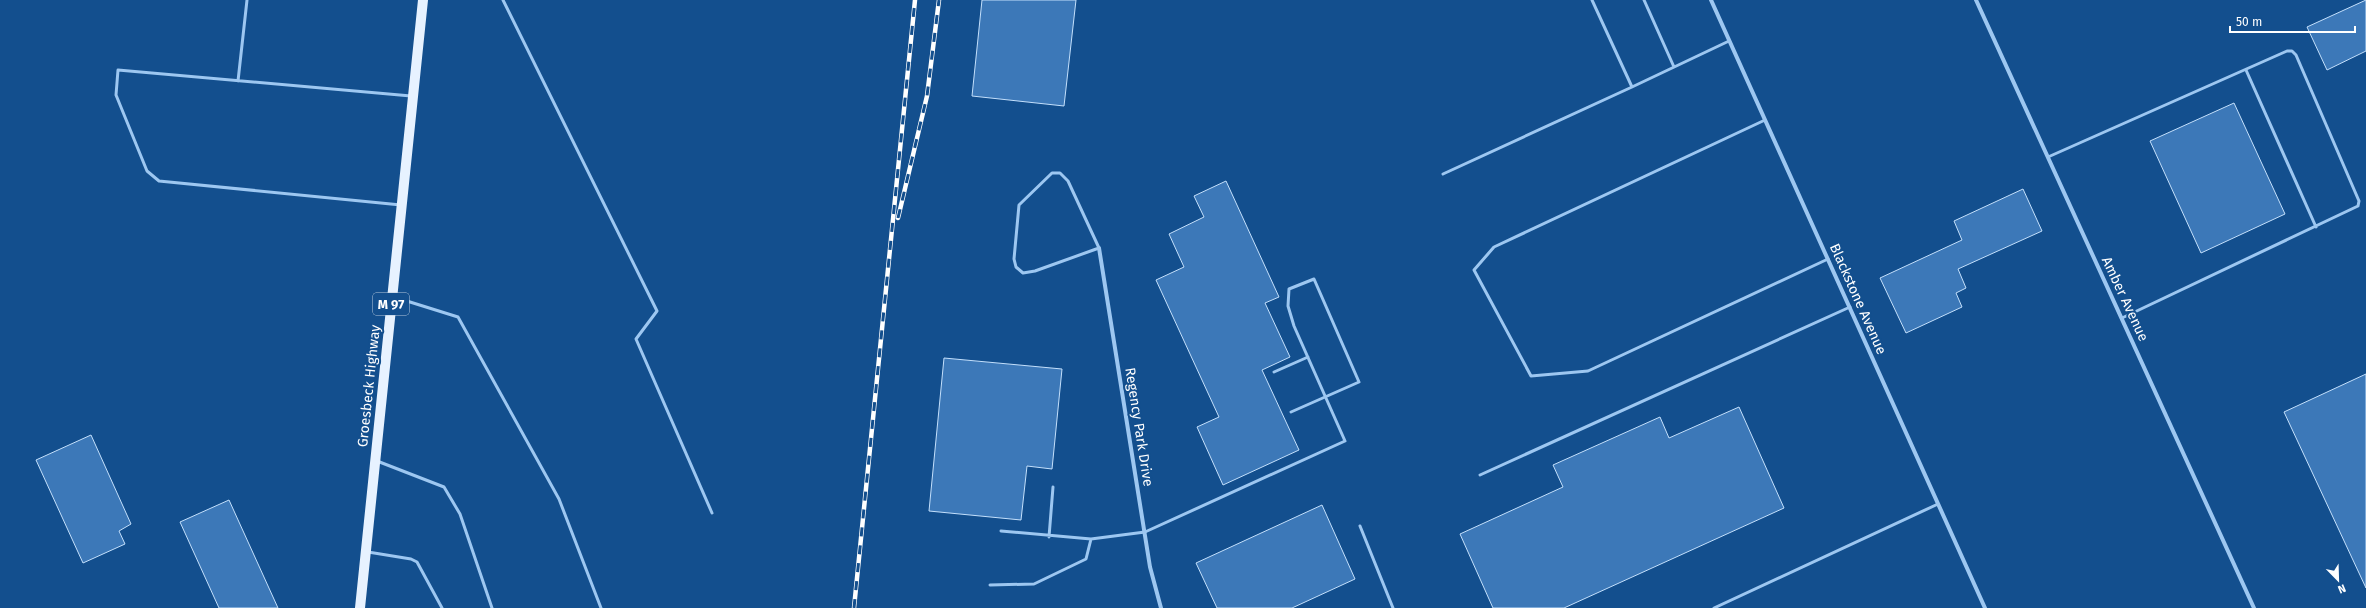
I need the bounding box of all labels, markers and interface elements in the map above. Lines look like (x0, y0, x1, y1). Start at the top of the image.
scale bar (2230, 8, 2355, 34)
text: 50 m (2236, 15, 2262, 29)
street label: Blackstone Avenue (1826, 241, 1890, 357)
street label: Amber Avenue (2098, 254, 2152, 344)
road number: M 97 (373, 293, 409, 315)
street label: Groesbeck Highway (354, 324, 384, 448)
street label: Regency Park Drive (1121, 366, 1157, 488)
north arrow (2318, 560, 2358, 600)
text: N (2336, 581, 2348, 596)

